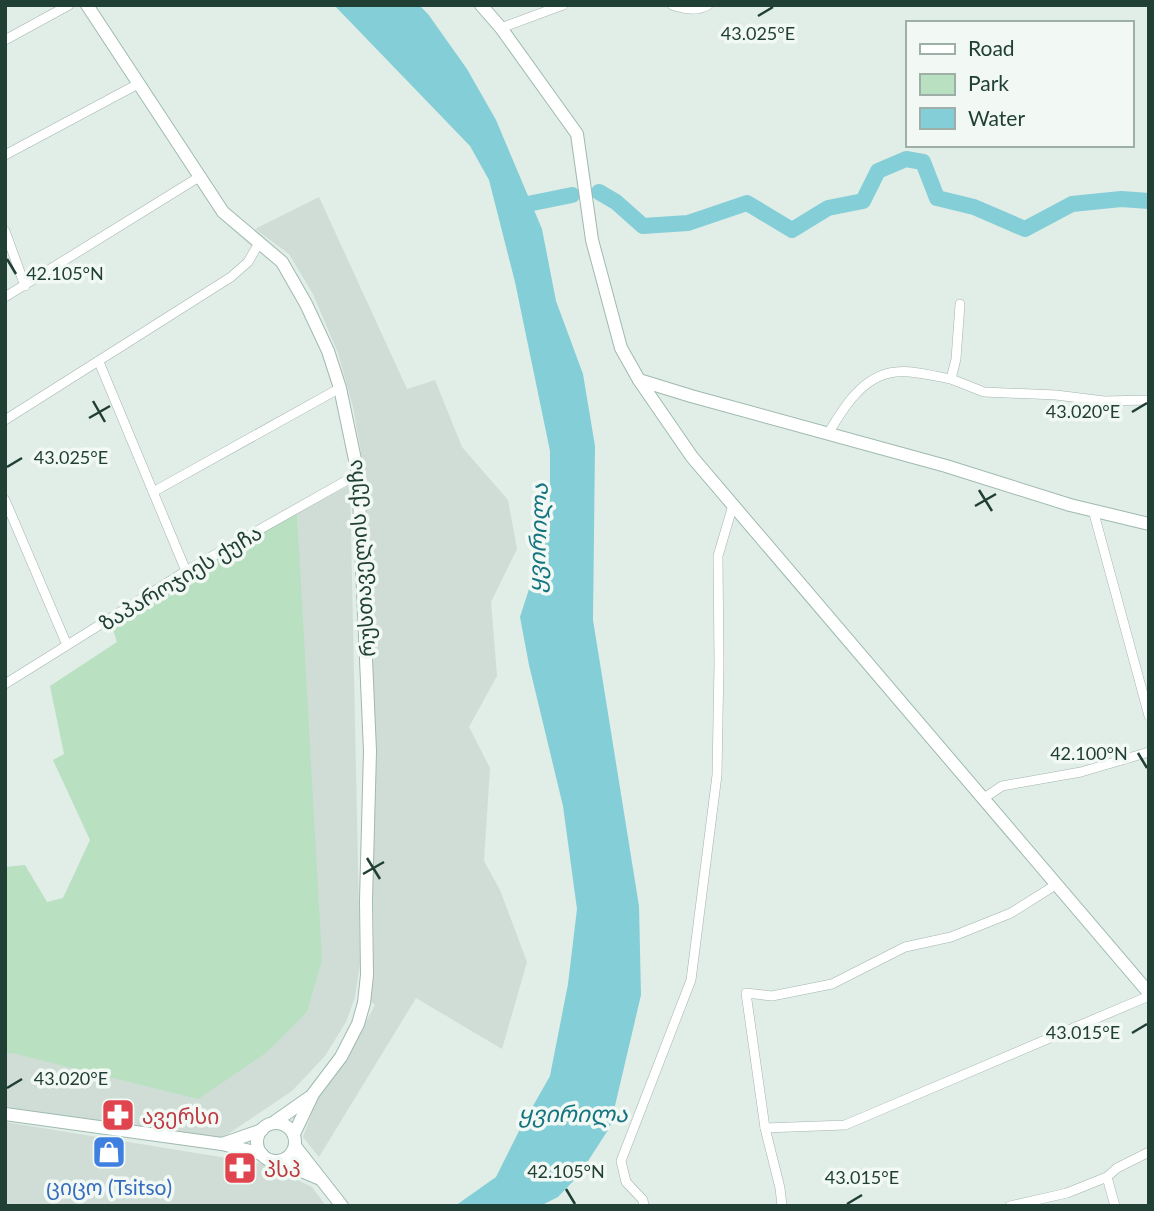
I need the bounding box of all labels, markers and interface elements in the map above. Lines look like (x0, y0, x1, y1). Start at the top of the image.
legend (906, 21, 1133, 147)
text: 43.025°E (721, 22, 795, 44)
text: Road (968, 35, 1015, 60)
text: Park (968, 70, 1009, 95)
text: Water (968, 105, 1025, 130)
text: 42.105°N (26, 262, 104, 284)
text: 43.020°E (1046, 400, 1120, 422)
text: 43.025°E (34, 446, 108, 468)
street label: რუსთაველის ქუჩა (341, 458, 381, 658)
water label: ყვირილა (521, 482, 554, 593)
street label: ზაპაროჯიეს ქუჩა (94, 519, 266, 636)
text: 42.100°N (1050, 742, 1128, 764)
text: 43.015°E (1046, 1021, 1120, 1043)
text: 43.020°E (34, 1067, 108, 1089)
pharmacy icon: ავერსი (99, 1096, 137, 1134)
water label: ყვირილა (518, 1099, 628, 1128)
place label: ავერსი (142, 1103, 219, 1129)
shop icon: ციცო (Tsitso) (90, 1133, 128, 1171)
pharmacy icon: პსპ (221, 1149, 259, 1187)
place label: პსპ (264, 1156, 301, 1181)
text: 42.105°N (527, 1160, 605, 1182)
text: 43.015°E (825, 1166, 899, 1188)
place label: ციცო (Tsitso) (46, 1174, 172, 1200)

